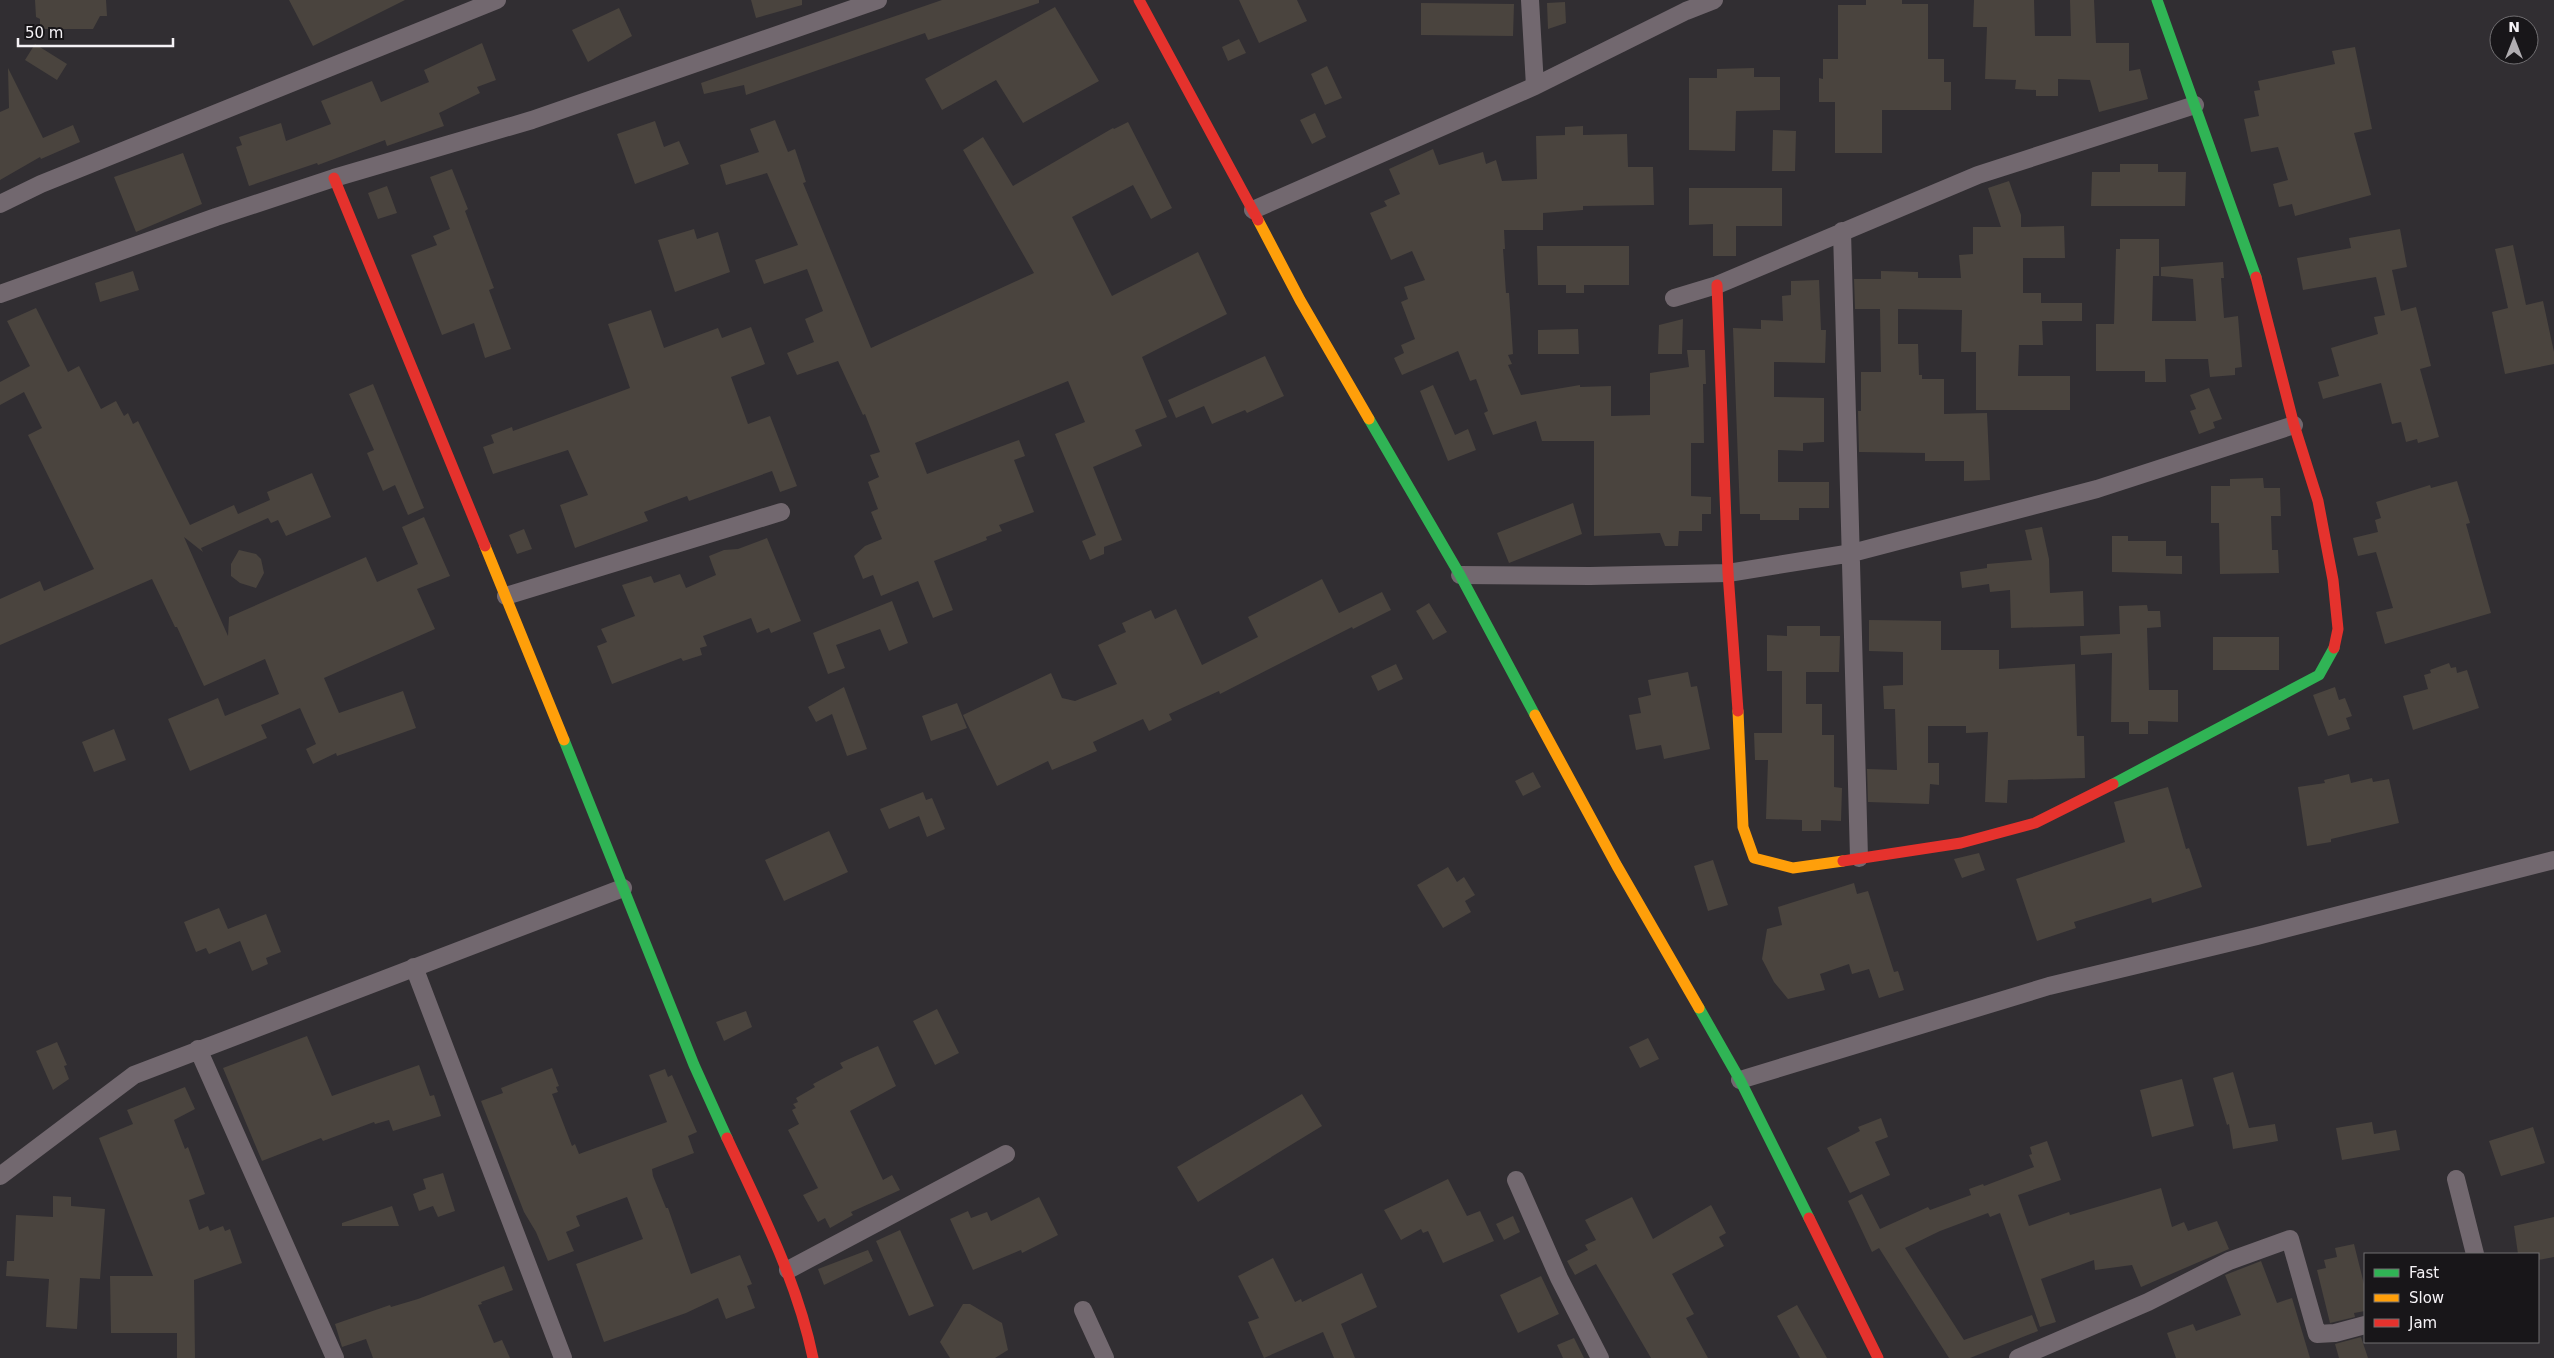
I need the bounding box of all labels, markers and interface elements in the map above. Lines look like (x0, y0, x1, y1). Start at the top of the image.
scale bar (18, 15, 172, 47)
north arrow (2489, 15, 2539, 65)
text: N (2508, 19, 2520, 35)
text: 50 m (25, 24, 63, 42)
legend (2364, 1253, 2539, 1343)
text: Fast (2409, 1264, 2439, 1282)
text: Slow (2409, 1289, 2444, 1307)
text: Jam (2408, 1314, 2437, 1332)

